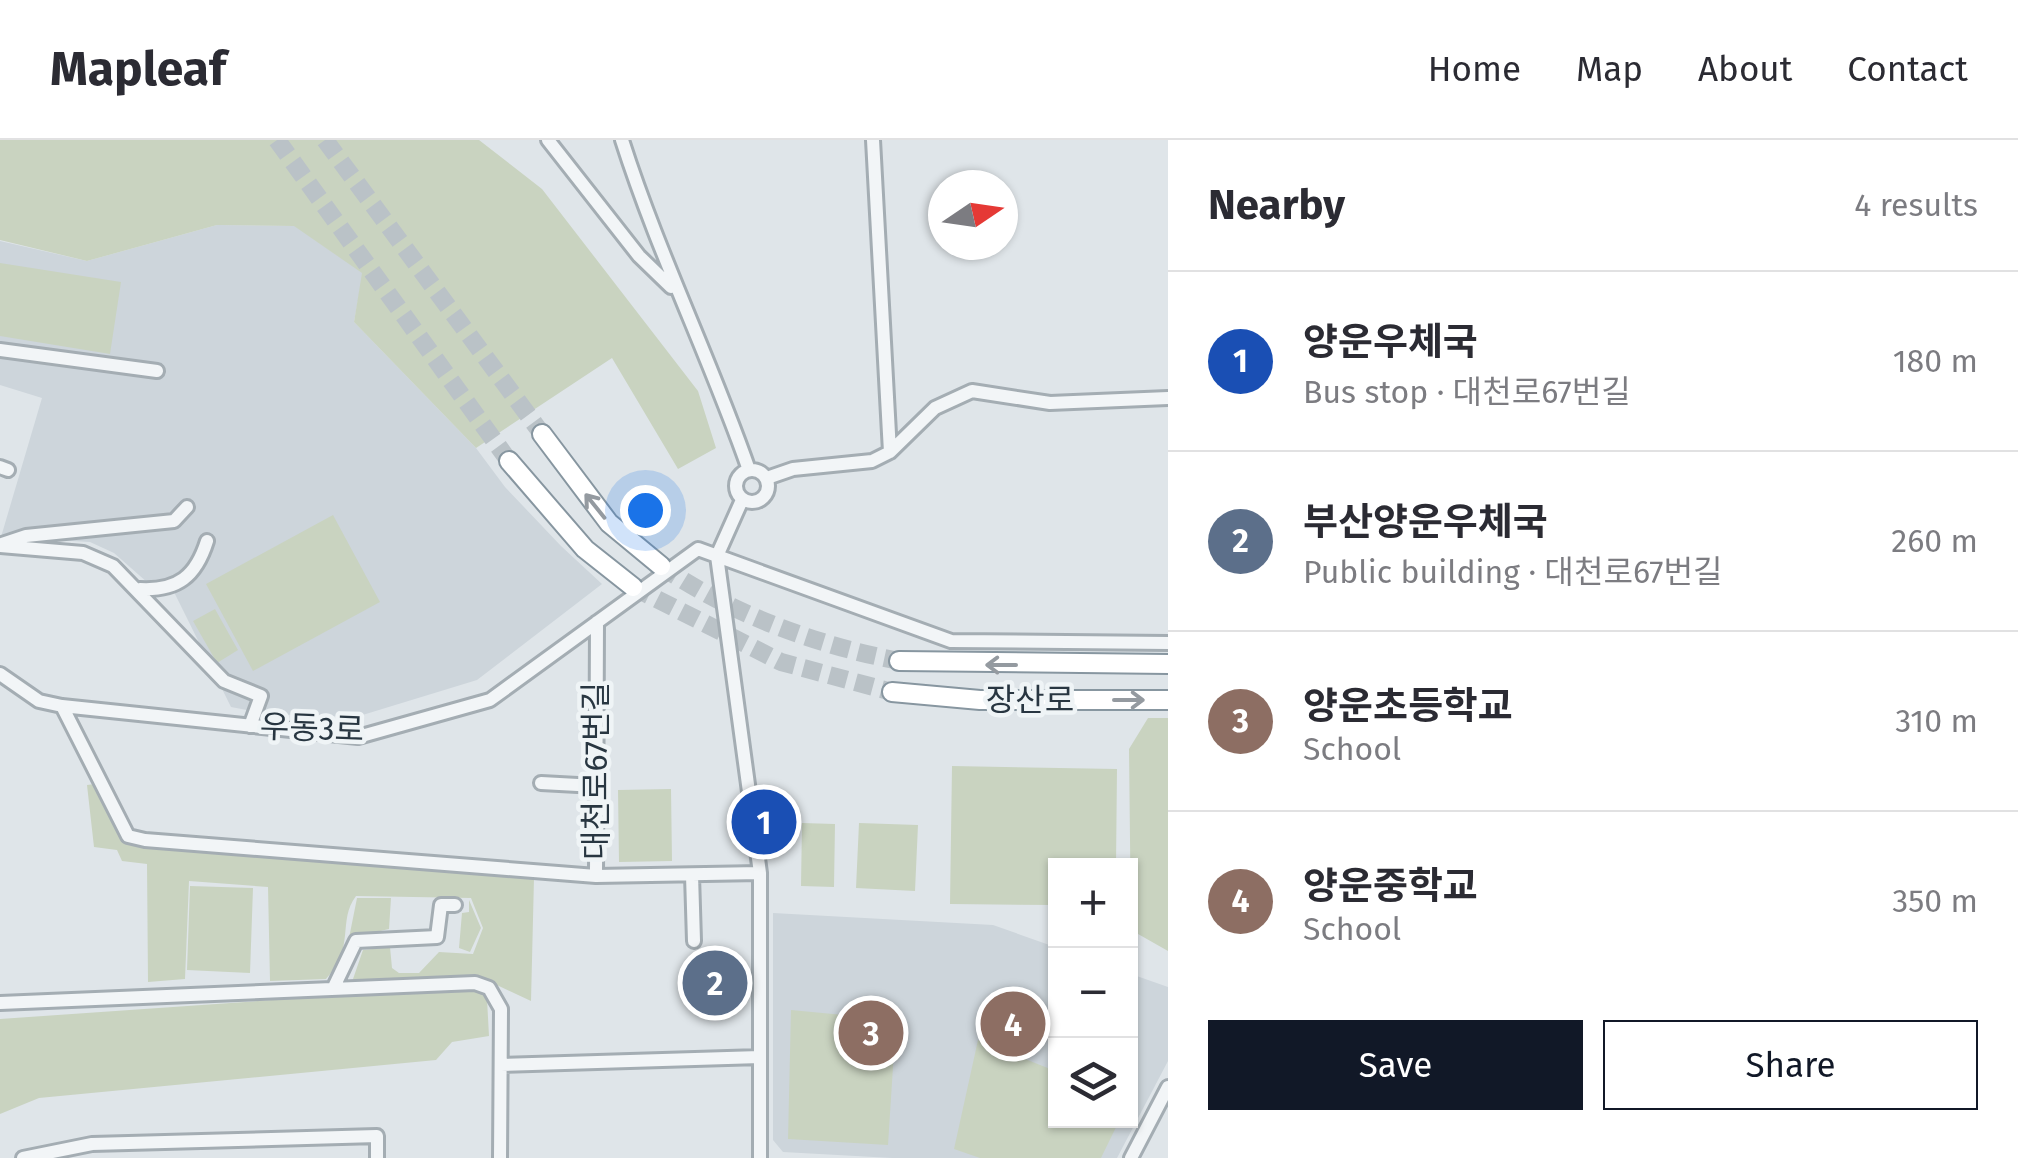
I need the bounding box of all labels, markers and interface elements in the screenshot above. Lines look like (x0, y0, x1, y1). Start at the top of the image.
text: Mapleaf (50, 40, 226, 98)
text: Home (1428, 48, 1521, 90)
text: Map (1576, 48, 1643, 90)
text: About (1698, 48, 1792, 90)
text: Contact (1847, 48, 1968, 90)
north arrow (928, 170, 1018, 260)
text: Nearby (1208, 180, 1345, 230)
text: 4 results (1854, 186, 1978, 224)
text: 양운우체국 (1303, 319, 1478, 365)
text: 1 (1233, 342, 1248, 380)
text: 180 m (1893, 342, 1978, 380)
text: Bus stop · 대천로67번길 (1303, 373, 1631, 411)
your location (620, 485, 671, 536)
one-way arrow (584, 494, 606, 520)
text: 부산양운우체국 (1303, 499, 1548, 545)
text: 2 (1232, 522, 1249, 560)
text: 260 m (1891, 522, 1978, 560)
text: Public building · 대천로67번길 (1303, 553, 1722, 591)
one-way arrow (985, 656, 1018, 674)
street label: 장산로 (986, 681, 1074, 719)
street label: 대천로67번길 (577, 682, 615, 860)
text: 양운초등학교 (1303, 683, 1513, 729)
one-way arrow (1112, 690, 1145, 710)
text: 3 (1232, 702, 1249, 740)
text: 310 m (1895, 702, 1978, 740)
street label: 우동3로 (259, 707, 365, 749)
text: School (1303, 730, 1401, 768)
pin: 1 (732, 784, 796, 860)
map controls (1048, 858, 1138, 1128)
button: + (1048, 858, 1138, 948)
text: 양운중학교 (1303, 863, 1478, 909)
text: 4 (1231, 882, 1250, 920)
text: 350 m (1892, 882, 1978, 920)
text: School (1303, 910, 1401, 948)
pin: 2 (682, 946, 748, 1020)
button: − (1048, 948, 1138, 1038)
pin: 4 (980, 986, 1046, 1062)
pin: 3 (838, 996, 904, 1070)
button: Save (1208, 1020, 1583, 1110)
button: Share (1603, 1020, 1978, 1110)
button: layers (1048, 1038, 1138, 1128)

